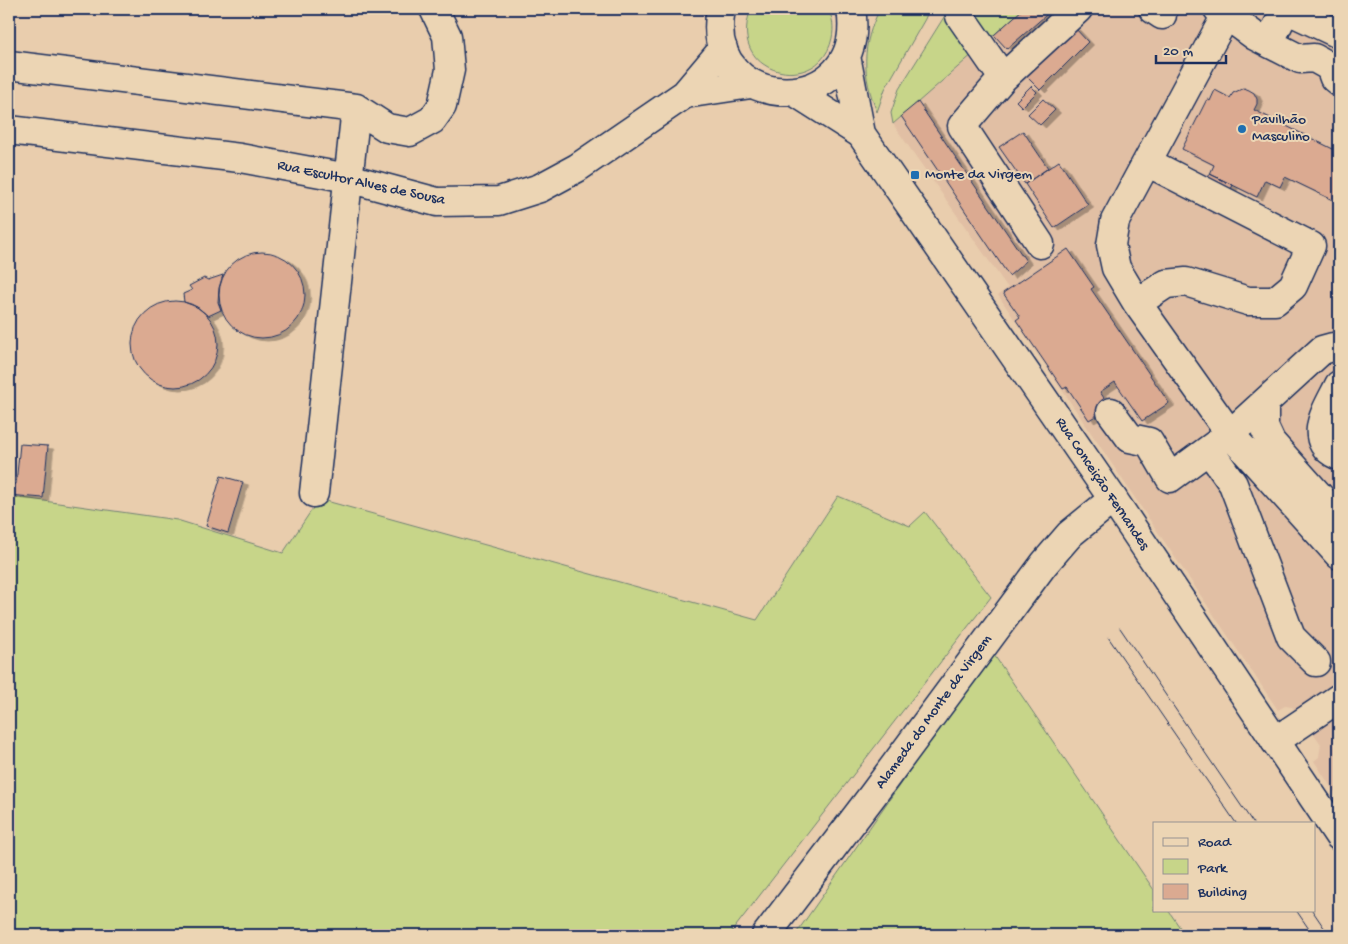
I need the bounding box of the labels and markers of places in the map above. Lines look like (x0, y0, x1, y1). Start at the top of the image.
place label: Pavilhão Masculino (1251, 111, 1310, 146)
marker: Pavilhão Masculino (1236, 123, 1248, 135)
place label: Monte da Virgem (925, 166, 1033, 184)
marker: Monte da Virgem (909, 169, 921, 181)

